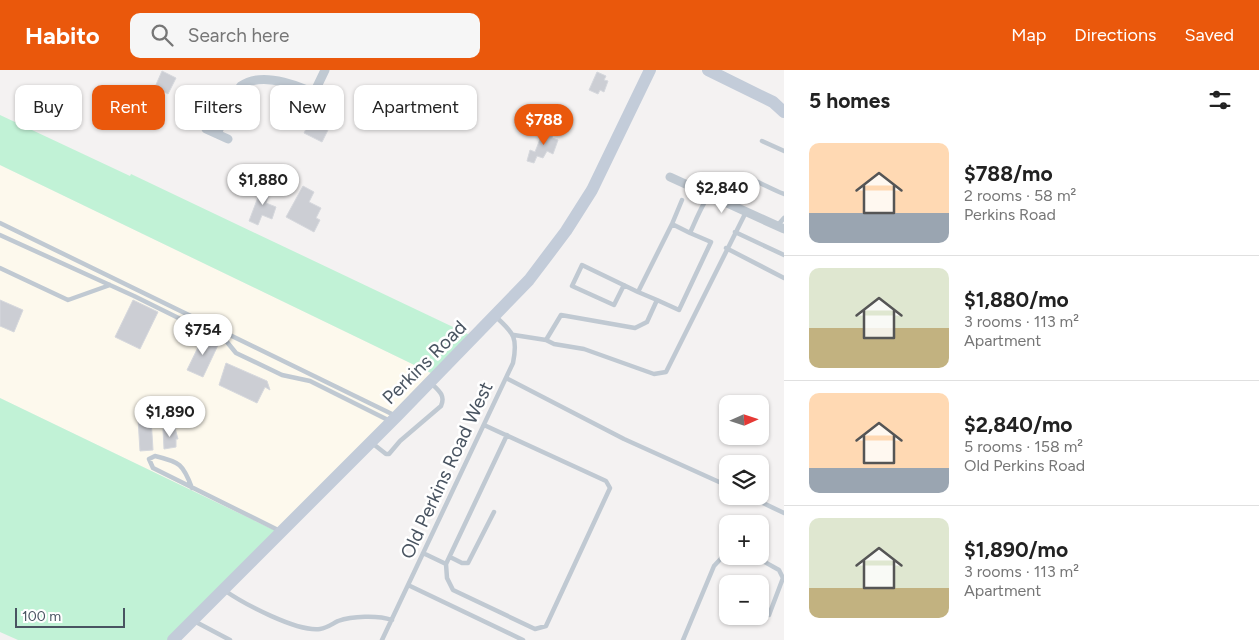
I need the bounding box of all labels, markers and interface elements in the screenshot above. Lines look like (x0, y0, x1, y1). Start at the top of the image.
search box (130, 13, 480, 58)
text: Habito (25, 21, 100, 50)
icon: search (148, 21, 176, 49)
text: Search here (188, 24, 289, 47)
text: Map (1011, 24, 1046, 46)
text: Directions (1074, 24, 1156, 46)
text: Saved (1184, 24, 1234, 46)
chip: Buy (15, 85, 82, 130)
chip: Rent (92, 85, 165, 130)
chip: Filters (175, 85, 260, 130)
chip: New (270, 85, 344, 130)
chip: Apartment (354, 85, 477, 130)
icon: filters (1206, 86, 1234, 114)
text: 5 homes (809, 88, 890, 113)
pin: $788 (514, 104, 574, 146)
text: $788 (525, 110, 563, 129)
text: $788/mo (964, 161, 1053, 186)
icon: home (849, 163, 909, 223)
pin: $1,880 (222, 164, 304, 206)
text: $1,880 (238, 170, 288, 189)
pin: $2,840 (681, 172, 763, 214)
text: $2,840 (696, 178, 748, 197)
text: 2 rooms · 58 m² (964, 186, 1076, 205)
text: Perkins Road (964, 205, 1056, 224)
text: $1,880/mo (964, 287, 1069, 312)
icon: home (849, 288, 909, 348)
text: 3 rooms · 113 m² (964, 312, 1079, 331)
pin: $754 (173, 314, 233, 356)
street label: Perkins Road (378, 316, 471, 409)
text: $754 (184, 320, 222, 339)
text: Apartment (964, 331, 1041, 350)
street label: Old Perkins Road West (395, 378, 498, 562)
north arrow (719, 395, 769, 445)
map controls (719, 395, 769, 625)
pin: $1,890 (129, 396, 211, 438)
text: $1,890 (145, 402, 195, 421)
text: $2,840/mo (964, 412, 1073, 437)
icon: home (849, 413, 909, 473)
text: 5 rooms · 158 m² (964, 437, 1083, 456)
button: layers (719, 455, 769, 505)
text: Old Perkins Road (964, 456, 1085, 475)
button: + (719, 515, 769, 565)
text: $1,890/mo (964, 537, 1068, 562)
icon: home (849, 538, 909, 598)
text: 3 rooms · 113 m² (964, 562, 1079, 581)
button: − (719, 575, 769, 625)
text: Apartment (964, 581, 1041, 600)
scale bar (15, 605, 125, 628)
text: 100 m (22, 608, 61, 625)

